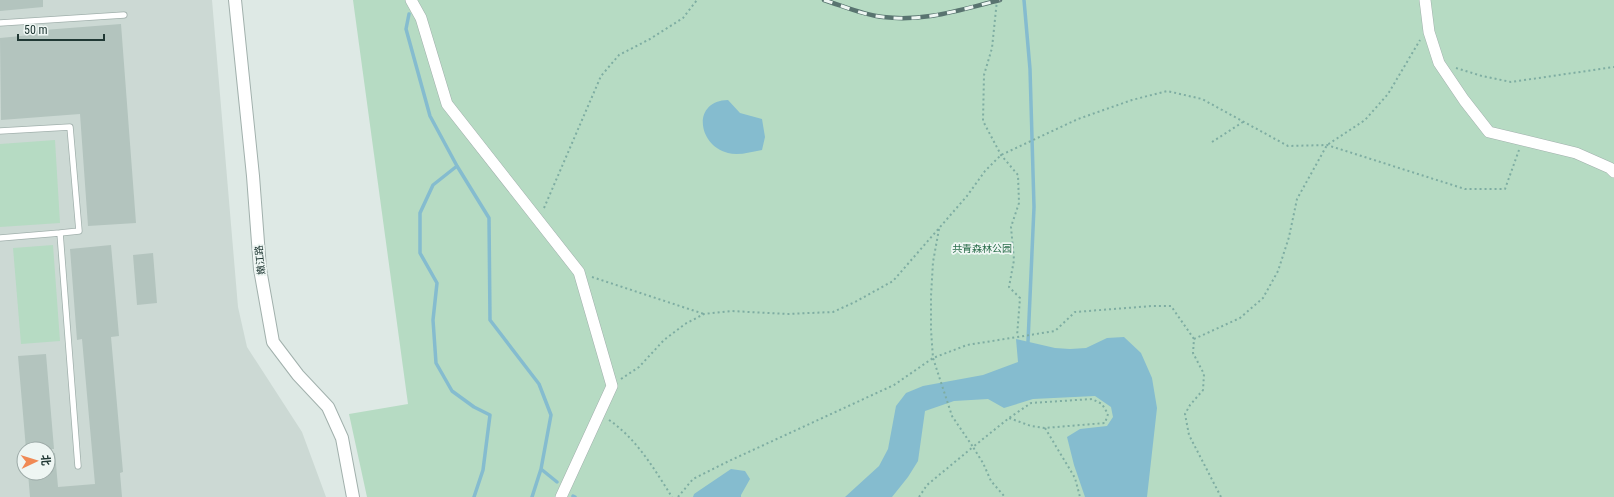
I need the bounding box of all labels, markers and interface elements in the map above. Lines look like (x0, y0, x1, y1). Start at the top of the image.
scale bar (18, 16, 104, 42)
text: 50 m (24, 23, 48, 37)
park label: 共青森林公园 (952, 243, 1012, 254)
street label: 嫩江路 (253, 245, 267, 275)
north arrow (16, 441, 56, 481)
text: 北 (39, 454, 52, 466)

